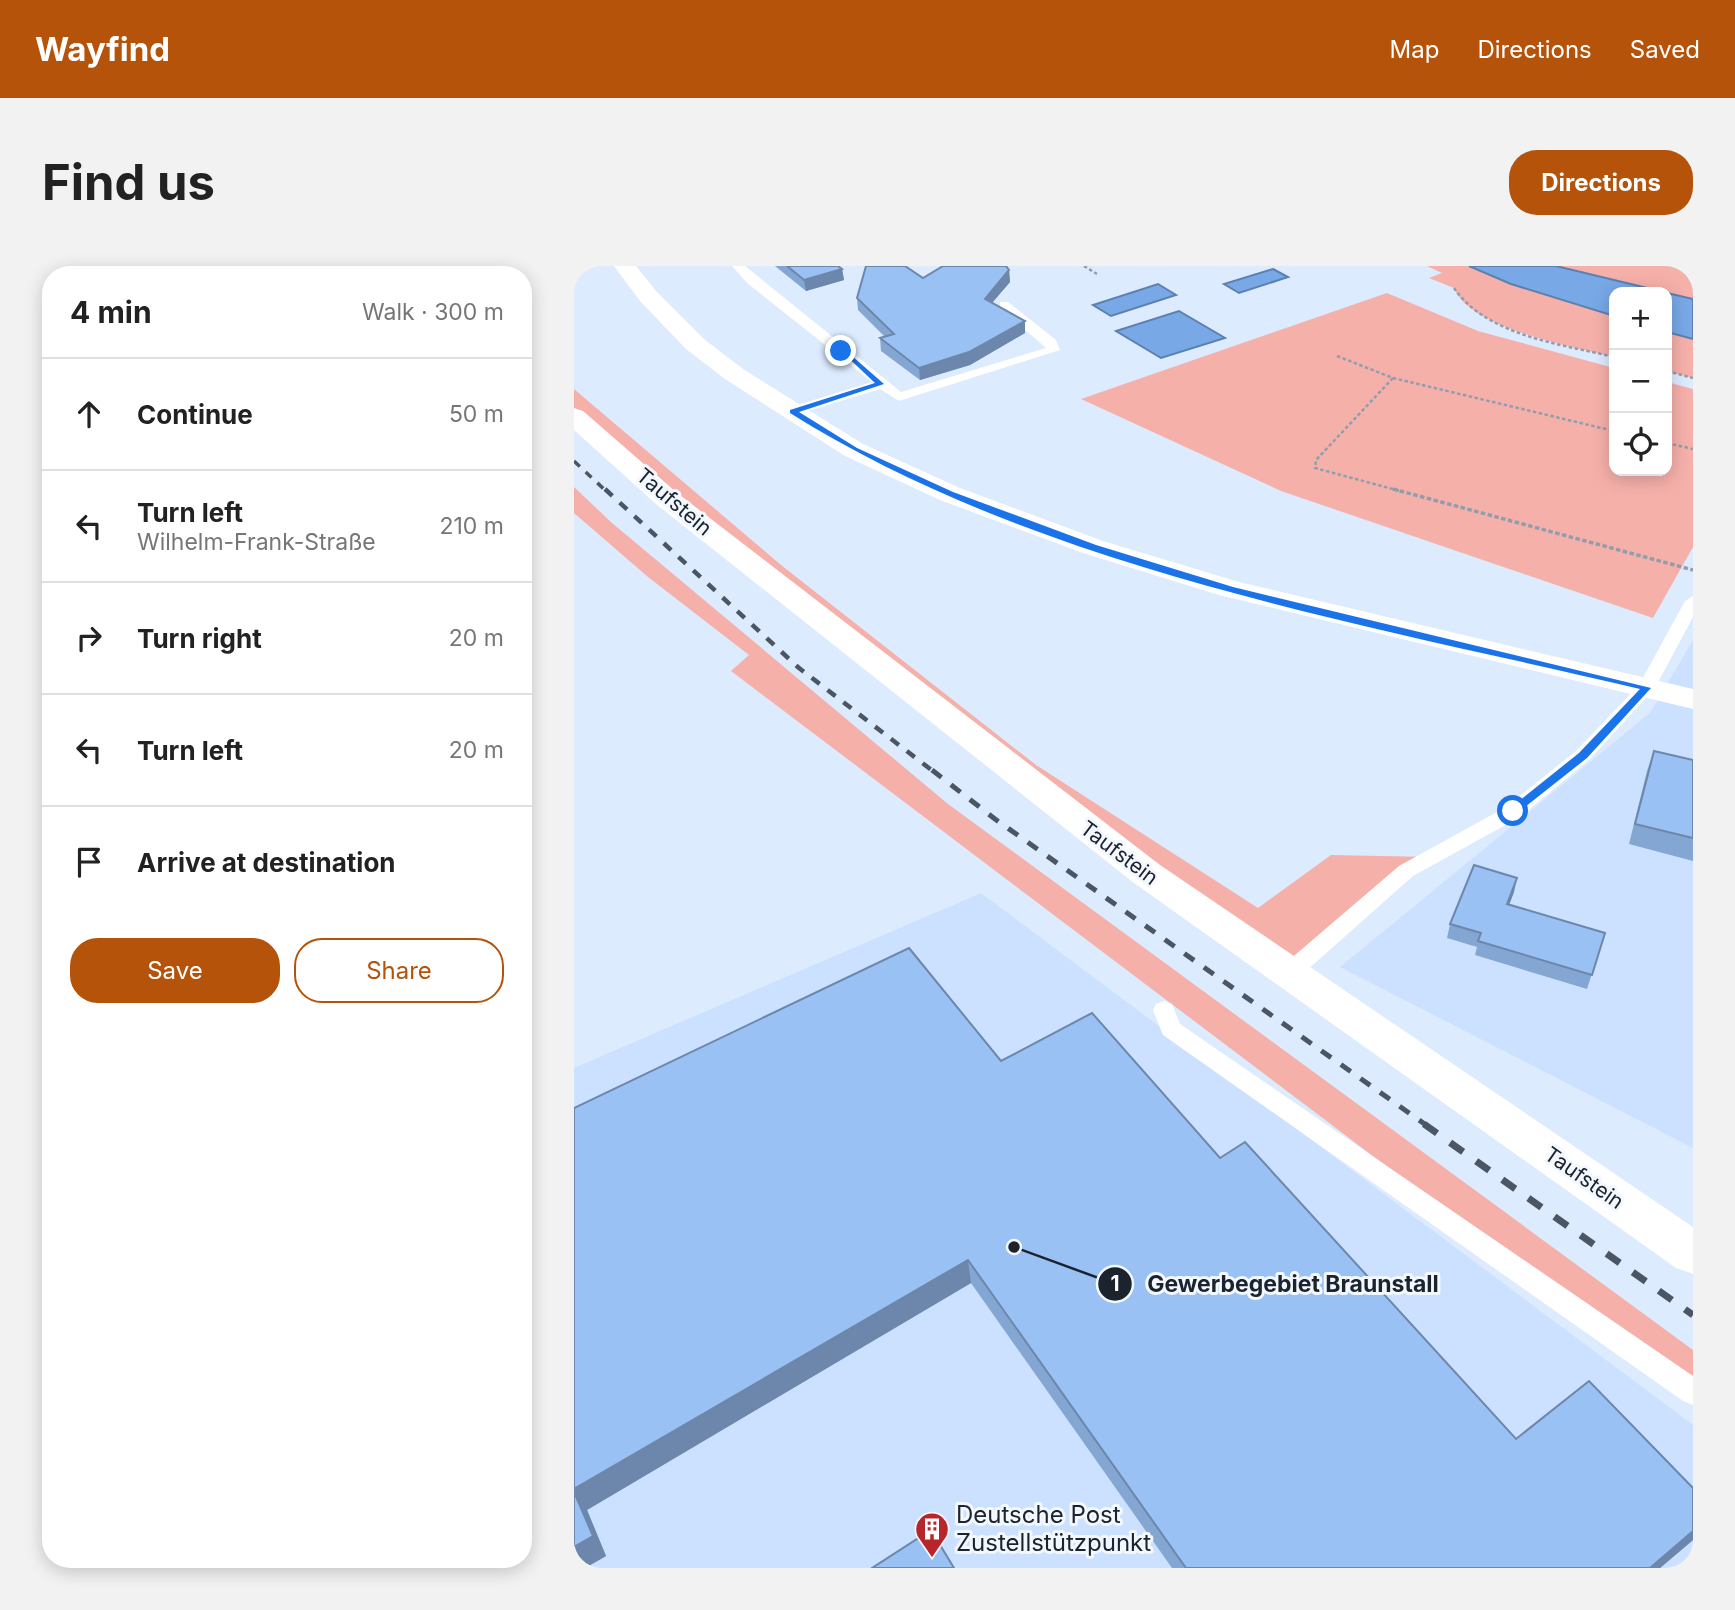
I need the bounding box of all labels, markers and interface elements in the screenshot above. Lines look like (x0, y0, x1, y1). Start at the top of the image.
text: Wayfind (35, 29, 170, 69)
text: Map (1390, 35, 1439, 64)
text: Directions (1477, 35, 1592, 64)
text: Saved (1630, 35, 1700, 64)
button: Directions (1509, 150, 1693, 215)
text: Find us (42, 153, 215, 212)
map controls (1609, 287, 1672, 476)
button: + (1609, 287, 1672, 350)
text: 4 min (70, 294, 152, 330)
text: Walk · 300 m (362, 298, 504, 326)
route end (825, 335, 856, 366)
button: − (1609, 350, 1672, 413)
icon: ahead (70, 395, 108, 433)
text: Continue (137, 399, 253, 430)
text: 50 m (449, 400, 504, 428)
button: locate (1609, 413, 1672, 476)
street label: Taufstein (631, 463, 717, 540)
text: Turn left (137, 497, 243, 528)
icon: left (70, 507, 108, 545)
text: 210 m (439, 512, 504, 540)
text: Wilhelm-Frank-Straße (137, 528, 376, 556)
icon: right (70, 619, 108, 657)
text: Turn right (137, 623, 262, 654)
text: 20 m (449, 624, 504, 652)
icon: left (70, 731, 108, 769)
text: Turn left (137, 735, 243, 766)
text: 20 m (449, 736, 504, 764)
route start (1497, 795, 1528, 826)
street label: Taufstein (1075, 815, 1163, 890)
icon: arrive (70, 843, 108, 881)
text: Arrive at destination (137, 847, 396, 878)
button: Save (70, 938, 280, 1003)
button: Share (294, 938, 504, 1003)
street label: Taufstein (1540, 1141, 1629, 1214)
callout: Gewerbegebiet Braunstall (1098, 1262, 1452, 1306)
text: Gewerbegebiet Braunstall (1147, 1270, 1439, 1298)
text: 1 (1110, 1271, 1120, 1296)
place label: Deutsche Post Zustellstützpunkt (956, 1500, 1151, 1557)
building icon: Deutsche Post Zustellstützpunkt (913, 1510, 951, 1559)

